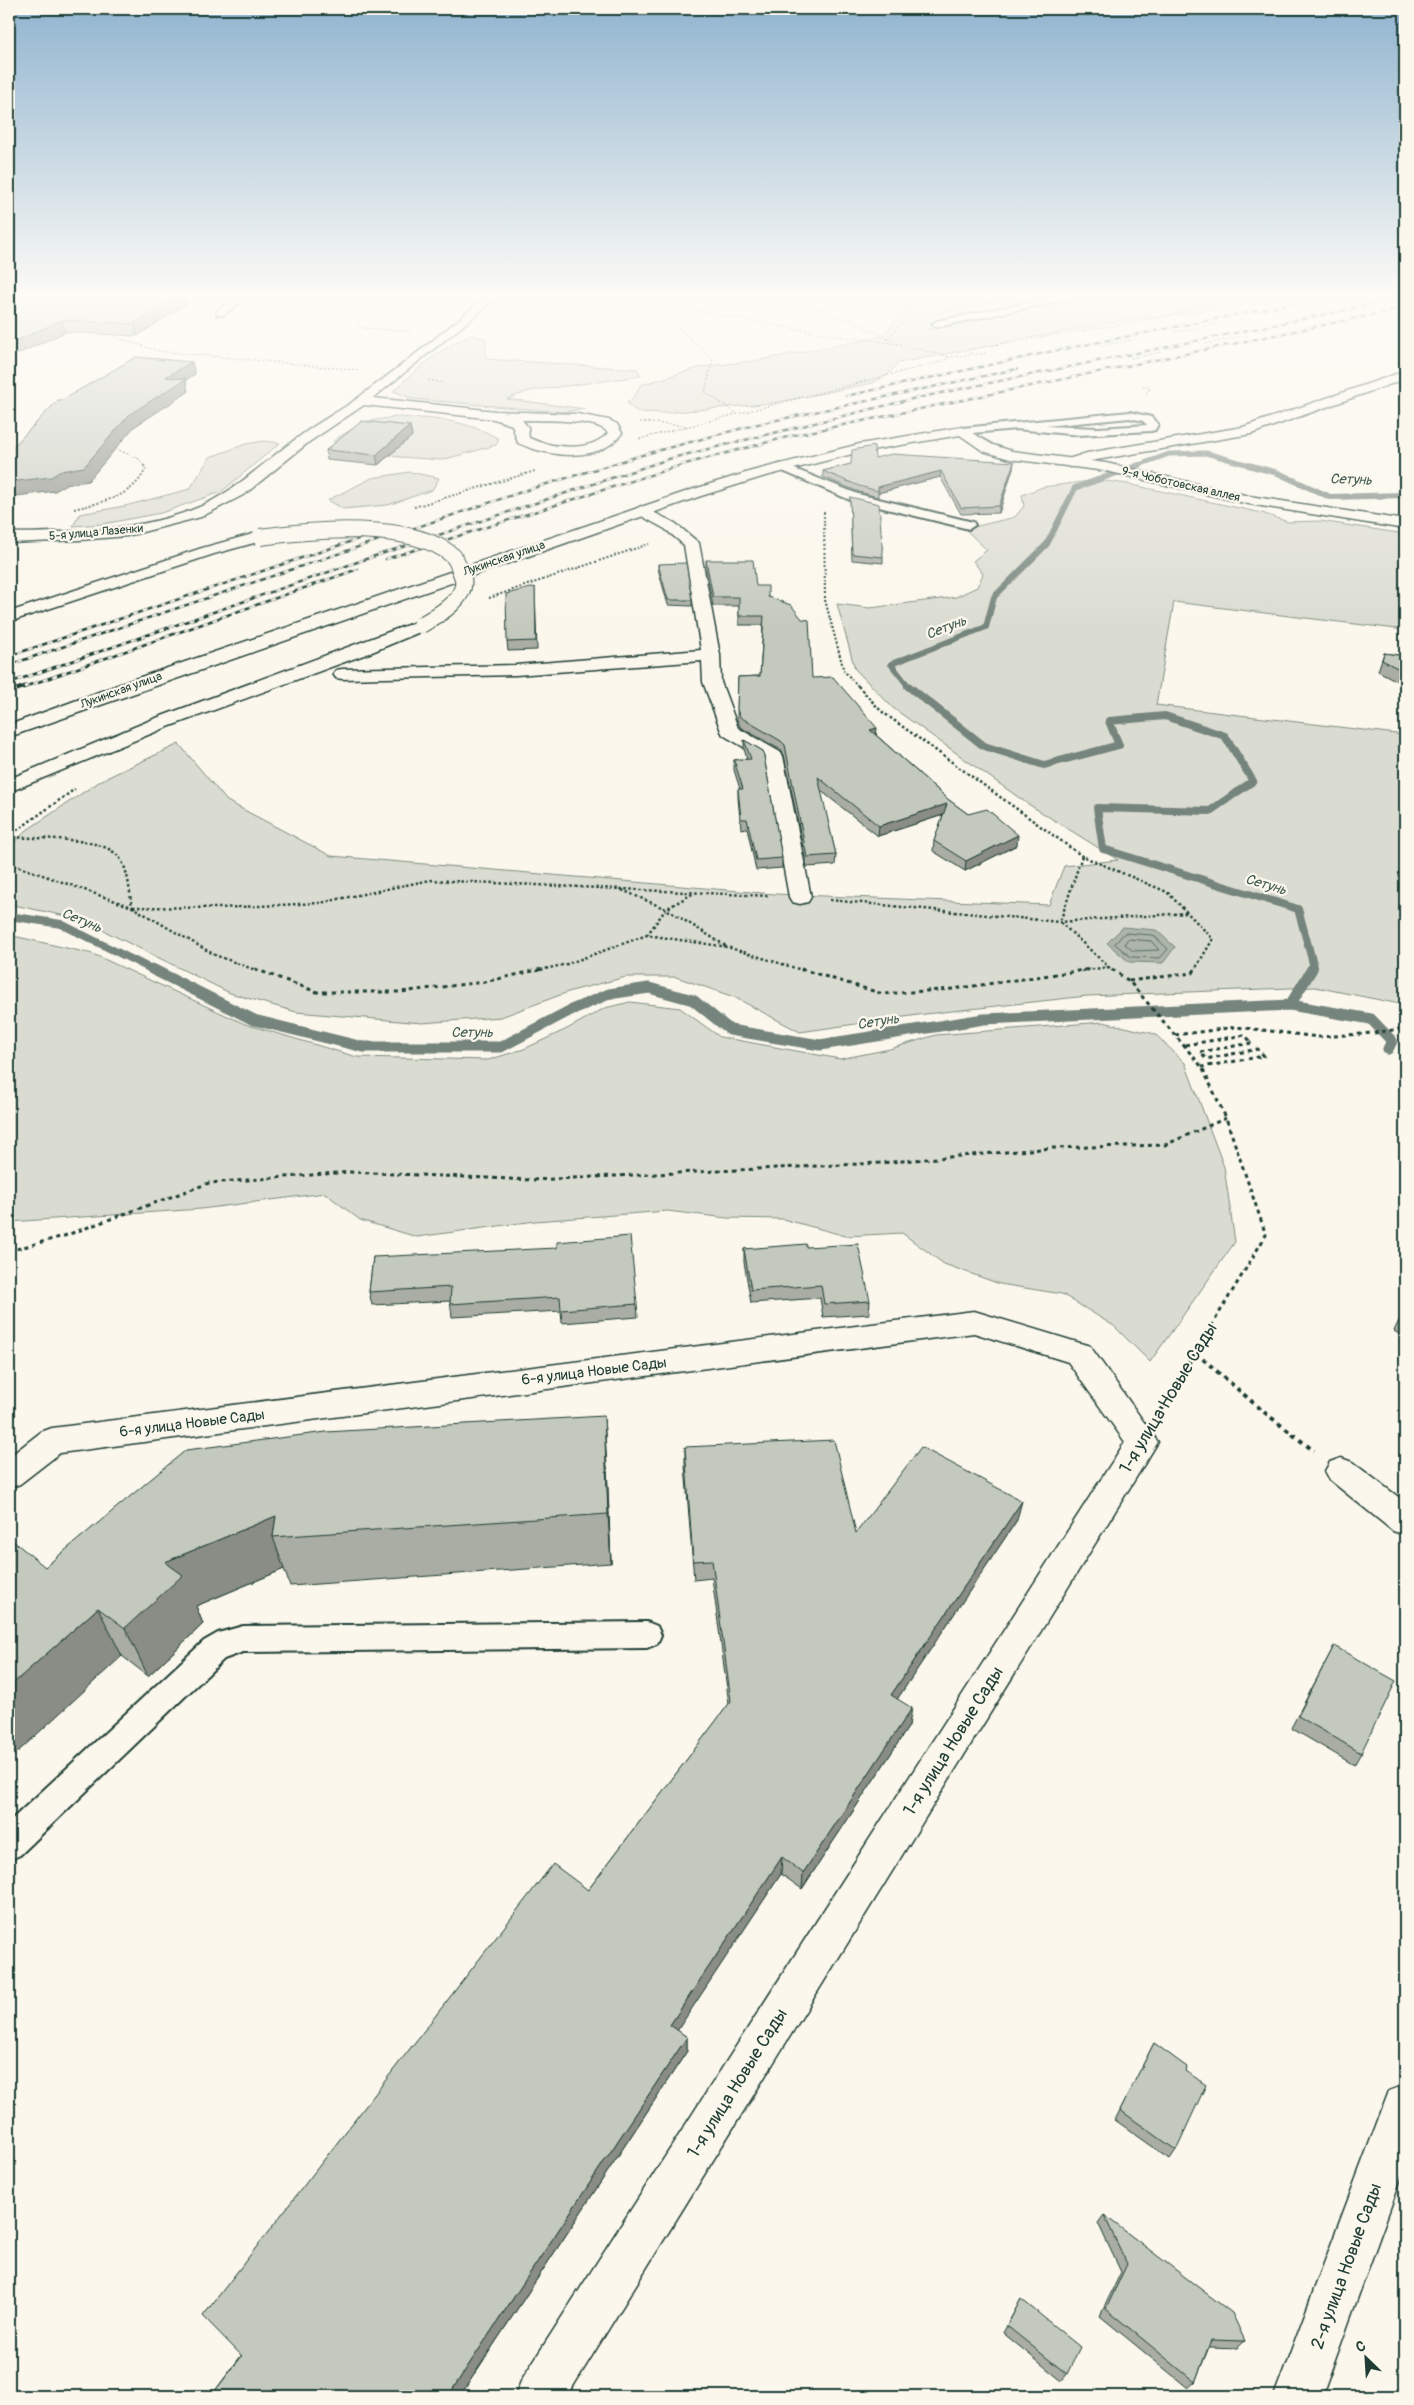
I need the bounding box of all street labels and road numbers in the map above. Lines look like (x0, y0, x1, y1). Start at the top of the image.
street label: 9-я Чоботовская аллея (1120, 464, 1242, 505)
street label: 5-я улица Лазенки (48, 521, 144, 544)
street label: Лукинская улица (460, 537, 548, 580)
street label: Лукинская улица (77, 669, 164, 713)
street label: 1-я улица Новые Сады (1114, 1319, 1223, 1478)
street label: 6-я улица Новые Сады (520, 1353, 668, 1390)
street label: 6-я улица Новые Сады (118, 1405, 266, 1442)
street label: 1-я улица Новые Сады (898, 1662, 1009, 1820)
street label: 1-я улица Новые Сады (682, 2004, 793, 2162)
street label: 2-я улица Новые Сады (1306, 2180, 1386, 2352)

